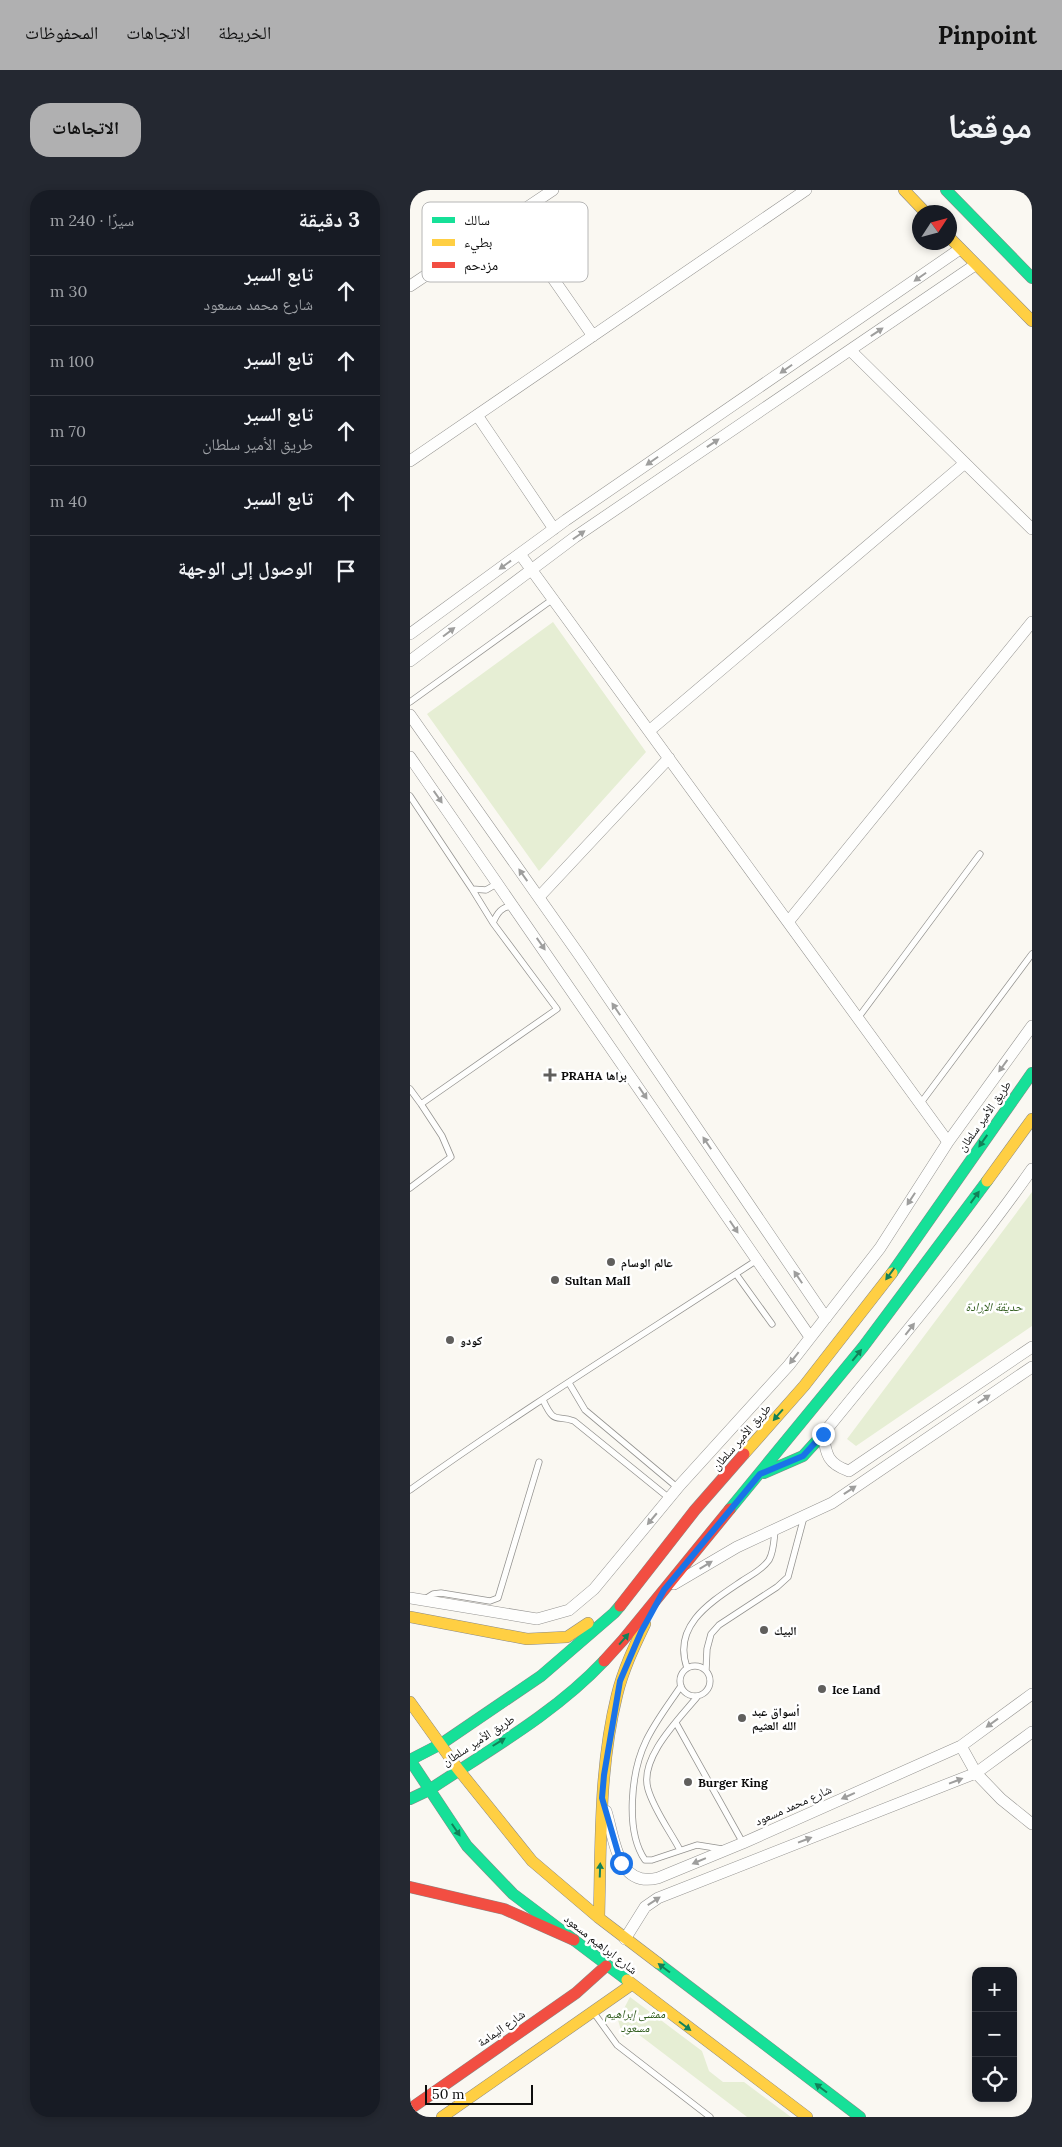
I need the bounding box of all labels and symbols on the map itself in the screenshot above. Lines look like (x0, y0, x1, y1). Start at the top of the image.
legend (422, 202, 588, 282)
north arrow (912, 205, 957, 250)
text: سالك (464, 211, 490, 229)
text: بطيء (464, 233, 493, 254)
text: مزدحم (464, 256, 498, 275)
one-way arrow (913, 272, 927, 282)
one-way arrow (870, 327, 884, 337)
one-way arrow (779, 364, 793, 374)
one-way arrow (707, 438, 720, 448)
one-way arrow (645, 456, 659, 466)
one-way arrow (572, 530, 586, 540)
one-way arrow (498, 560, 512, 570)
one-way arrow (442, 627, 456, 637)
one-way arrow (433, 790, 443, 803)
one-way arrow (518, 868, 528, 882)
one-way arrow (536, 938, 546, 951)
one-way arrow (611, 1002, 621, 1015)
one-way arrow (998, 1059, 1009, 1072)
marker: PRAHA براها (543, 1068, 557, 1082)
place label: PRAHA براها (561, 1068, 627, 1083)
street label: طريق الأمير سلطان (954, 1078, 1014, 1154)
one-way arrow (638, 1086, 647, 1100)
one-way arrow (978, 1134, 988, 1148)
one-way arrow (702, 1136, 712, 1150)
one-way arrow (970, 1190, 980, 1204)
one-way arrow (907, 1193, 916, 1206)
one-way arrow (729, 1220, 739, 1234)
place label: عالم الوسام (621, 1255, 673, 1271)
marker: عالم الوسام (605, 1256, 617, 1268)
one-way arrow (885, 1267, 895, 1281)
one-way arrow (793, 1271, 803, 1284)
place label: Sultan Mall (565, 1273, 631, 1288)
marker: Sultan Mall (549, 1274, 561, 1286)
park label: حديقة الإرادة (965, 1299, 1023, 1314)
one-way arrow (904, 1323, 915, 1336)
place label: كودو (460, 1333, 483, 1348)
marker: كودو (444, 1334, 456, 1346)
one-way arrow (851, 1349, 862, 1362)
one-way arrow (789, 1351, 799, 1365)
one-way arrow (978, 1394, 991, 1404)
street label: طريق الأمير سلطان (708, 1401, 774, 1473)
one-way arrow (773, 1409, 784, 1422)
route end (812, 1423, 835, 1446)
one-way arrow (843, 1486, 857, 1495)
one-way arrow (646, 1512, 657, 1525)
one-way arrow (700, 1561, 713, 1570)
place label: البيك (774, 1623, 797, 1638)
marker: البيك (758, 1624, 770, 1636)
one-way arrow (618, 1633, 629, 1646)
place label: Ice Land (832, 1682, 881, 1697)
marker: Ice Land (816, 1683, 828, 1695)
place label: أسواق عبد الله العثيم (752, 1704, 800, 1734)
street label: طريق الأمير سلطان (439, 1711, 517, 1769)
marker: أسواق عبد الله العثيم (736, 1712, 748, 1724)
one-way arrow (986, 1718, 999, 1728)
one-way arrow (493, 1738, 506, 1747)
place label: Burger King (698, 1775, 769, 1790)
marker: Burger King (682, 1776, 694, 1788)
one-way arrow (949, 1777, 964, 1785)
street label: شارع محمد مسعود (752, 1781, 834, 1829)
one-way arrow (841, 1792, 855, 1800)
one-way arrow (452, 1823, 461, 1836)
one-way arrow (798, 1836, 813, 1844)
route start (610, 1852, 633, 1875)
one-way arrow (691, 1857, 706, 1865)
one-way arrow (596, 1861, 604, 1877)
one-way arrow (648, 1896, 661, 1905)
street label: شارع ابراهيم مسعود (561, 1911, 641, 1978)
one-way arrow (657, 1963, 670, 1973)
street label: شارع اليمامة (474, 2006, 528, 2051)
park label: ممشى إبراهيم مسعود (605, 2006, 666, 2035)
one-way arrow (678, 2020, 691, 2031)
scale bar (425, 2082, 532, 2105)
one-way arrow (815, 2082, 828, 2093)

